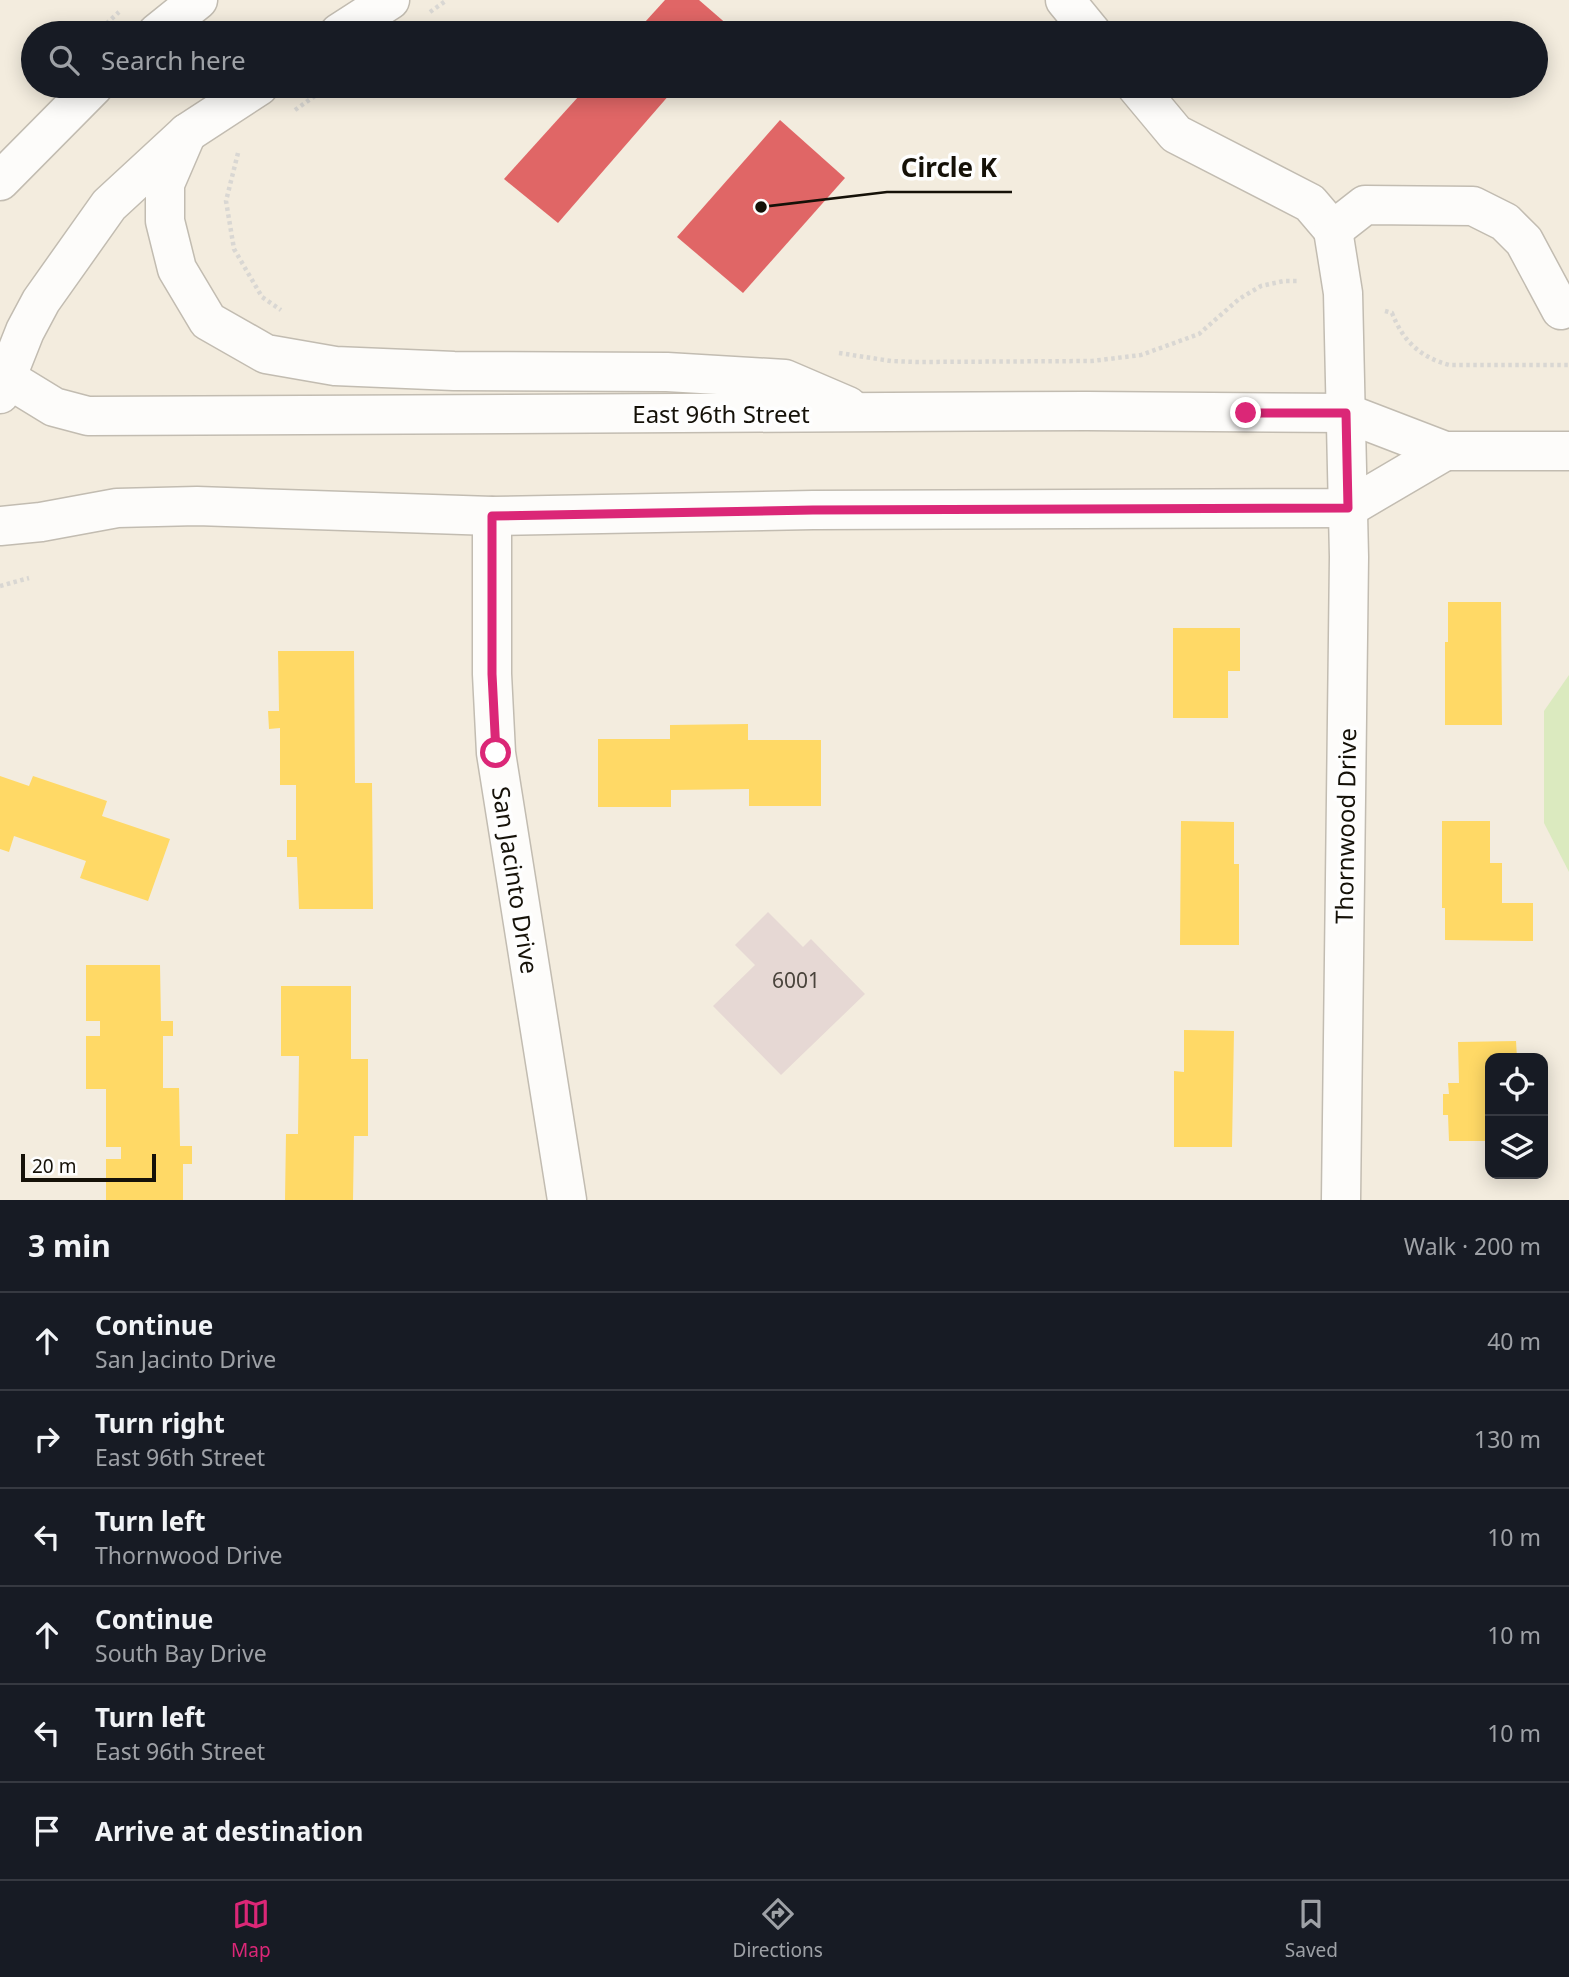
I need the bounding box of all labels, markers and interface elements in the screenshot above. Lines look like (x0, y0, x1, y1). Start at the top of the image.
search box (21, 21, 1548, 98)
icon: search (45, 41, 83, 79)
text: Search here (101, 42, 246, 78)
callout: Circle K (887, 145, 1012, 192)
text: Circle K (901, 149, 998, 185)
street label: East 96th Street (632, 397, 810, 430)
route end (1230, 397, 1261, 428)
street label: Thornwood Drive (1327, 728, 1363, 924)
route start (480, 737, 511, 768)
street label: San Jacinto Drive (485, 784, 547, 976)
house number: 6001 (772, 966, 820, 994)
map controls (1485, 1053, 1548, 1179)
button: locate (1485, 1053, 1548, 1116)
button: layers (1485, 1116, 1548, 1179)
scale bar (21, 1151, 156, 1183)
text: 20 m (32, 1153, 76, 1179)
text: 3 min (28, 1225, 111, 1266)
text: Walk · 200 m (1404, 1230, 1541, 1262)
text: Continue (95, 1307, 213, 1343)
icon: ahead (28, 1322, 66, 1360)
text: 40 m (1487, 1325, 1541, 1357)
text: San Jacinto Drive (95, 1343, 276, 1375)
text: Turn right (95, 1405, 225, 1441)
icon: right (28, 1420, 66, 1458)
text: 130 m (1474, 1423, 1541, 1455)
text: East 96th Street (95, 1441, 265, 1473)
text: Turn left (95, 1503, 206, 1539)
icon: left (28, 1518, 66, 1556)
text: 10 m (1487, 1521, 1541, 1553)
text: Thornwood Drive (95, 1539, 283, 1571)
text: Continue (95, 1601, 213, 1637)
icon: ahead (28, 1616, 66, 1654)
text: 10 m (1487, 1619, 1541, 1651)
text: South Bay Drive (95, 1637, 267, 1669)
text: Turn left (95, 1699, 206, 1735)
icon: left (28, 1714, 66, 1752)
text: 10 m (1487, 1717, 1541, 1749)
text: East 96th Street (95, 1735, 265, 1767)
icon: arrive (28, 1812, 66, 1850)
text: Arrive at destination (95, 1813, 364, 1849)
tab: Map (231, 1895, 271, 1963)
tab: Directions (733, 1895, 823, 1963)
tab: Saved (1285, 1895, 1338, 1963)

